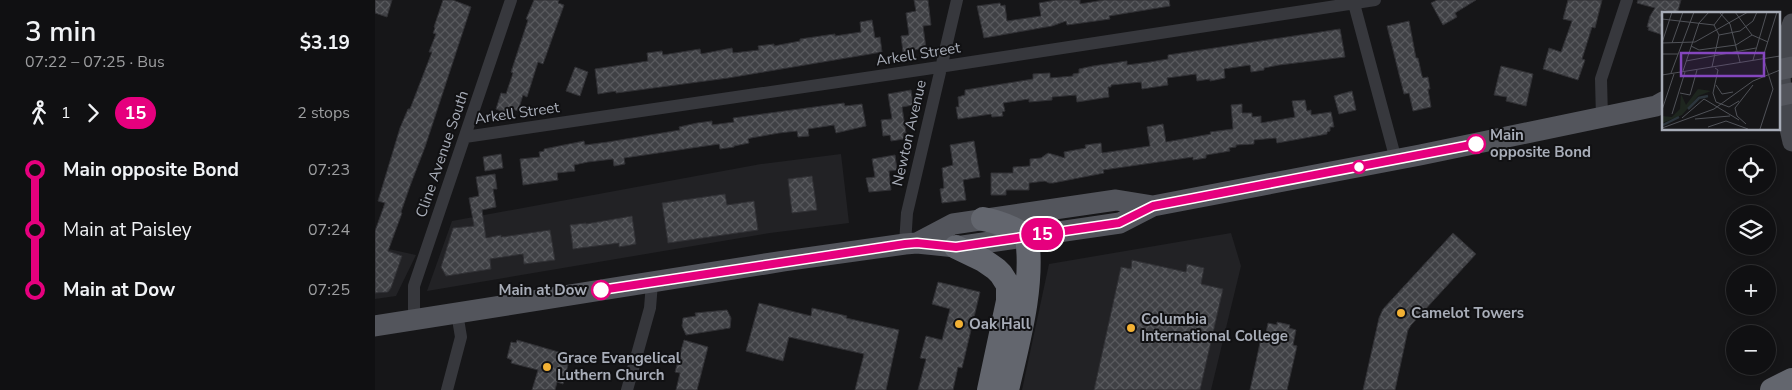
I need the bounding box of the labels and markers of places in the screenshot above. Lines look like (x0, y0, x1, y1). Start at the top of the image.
place label: Main opposite Bond (1490, 125, 1591, 162)
marker: Main opposite Bond (1466, 134, 1486, 154)
unlabelled marker (1352, 160, 1366, 174)
place label: Main at Dow (498, 280, 587, 300)
marker: Main at Dow (591, 280, 611, 300)
place label: Camelot Towers (1411, 303, 1524, 323)
marker: Camelot Towers (1395, 307, 1407, 319)
place label: Columbia International College (1141, 309, 1288, 346)
place label: Oak Hall (969, 314, 1031, 334)
marker: Oak Hall (953, 318, 965, 330)
marker: Columbia International College (1125, 322, 1137, 334)
place label: Grace Evangelical Luthern Church (557, 348, 681, 385)
marker: Grace Evangelical Luthern Church (541, 361, 553, 373)

